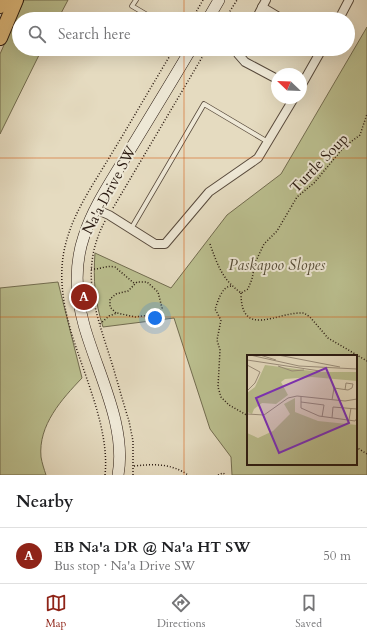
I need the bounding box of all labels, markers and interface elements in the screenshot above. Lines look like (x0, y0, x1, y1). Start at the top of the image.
search box (12, 12, 355, 56)
icon: search (26, 23, 48, 45)
text: Search here (58, 24, 131, 44)
north arrow (271, 68, 307, 104)
street label: Turtle Soup (285, 129, 353, 197)
street label: Na'a Drive SW (77, 142, 141, 238)
park label: Paskapoo Slopes (229, 255, 325, 275)
pin: A (71, 282, 97, 312)
your location (145, 308, 165, 328)
inset map (247, 355, 357, 465)
text: Nearby (16, 490, 73, 513)
text: EB Na'a DR @ Na'a HT SW (54, 537, 251, 557)
text: A (24, 547, 34, 565)
text: 50 m (323, 547, 351, 565)
text: Bus stop · Na'a Drive SW (54, 557, 195, 575)
tab: Map (45, 592, 67, 631)
tab: Directions (157, 592, 205, 631)
tab: Saved (295, 592, 322, 631)

